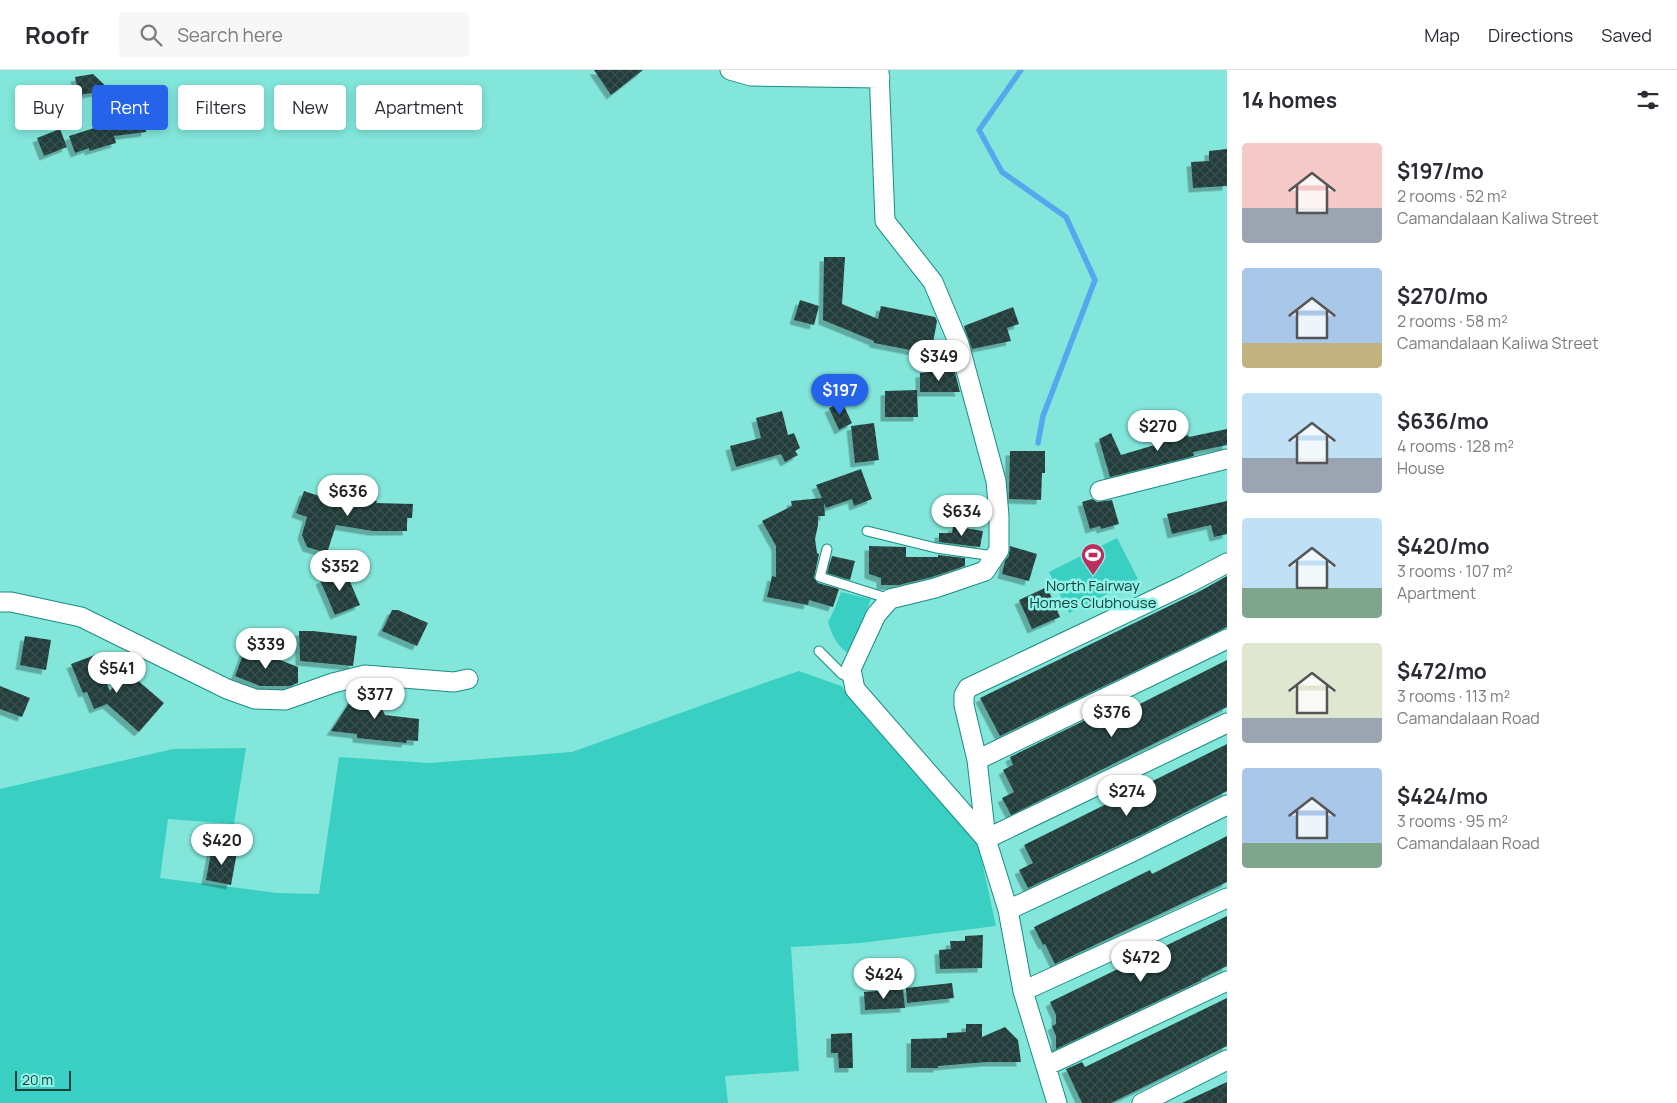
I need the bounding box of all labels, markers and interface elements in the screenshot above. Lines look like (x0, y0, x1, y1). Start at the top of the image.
search box (119, 12, 469, 57)
text: Roofr (25, 18, 89, 51)
icon: search (137, 21, 165, 49)
text: Search here (177, 22, 283, 48)
text: Map (1424, 23, 1460, 47)
text: Directions (1488, 23, 1573, 47)
text: Saved (1601, 23, 1652, 47)
chip: Buy (15, 85, 82, 130)
chip: Rent (92, 85, 168, 130)
chip: Filters (178, 85, 264, 130)
chip: New (274, 85, 346, 130)
chip: Apartment (356, 85, 482, 130)
text: 14 homes (1242, 86, 1337, 114)
icon: filters (1634, 86, 1662, 114)
text: $197/mo (1397, 157, 1484, 185)
icon: home (1282, 163, 1342, 223)
text: 2 rooms · 52 m² (1397, 185, 1507, 207)
text: Camandalaan Kaliwa Street (1397, 207, 1599, 229)
text: $270/mo (1397, 282, 1488, 310)
icon: home (1282, 288, 1342, 348)
text: 2 rooms · 58 m² (1397, 310, 1508, 332)
text: Camandalaan Kaliwa Street (1397, 332, 1599, 354)
pin: $349 (909, 340, 969, 382)
text: $349 (920, 345, 958, 367)
pin: $197 (810, 374, 870, 416)
text: $197 (822, 379, 858, 401)
text: $636/mo (1397, 407, 1489, 435)
pin: $270 (1128, 410, 1188, 452)
icon: home (1282, 413, 1342, 473)
text: $270 (1139, 415, 1177, 437)
text: 4 rooms · 128 m² (1397, 435, 1514, 457)
text: House (1397, 457, 1445, 479)
pin: $636 (318, 474, 378, 517)
text: $636 (328, 480, 368, 502)
pin: $634 (932, 494, 992, 537)
text: $634 (942, 500, 982, 522)
text: $420/mo (1397, 532, 1489, 560)
icon: home (1282, 538, 1342, 598)
sports icon: North Fairway Homes Clubhouse (1080, 542, 1106, 576)
pin: $352 (310, 550, 370, 592)
text: $352 (321, 555, 359, 577)
text: 3 rooms · 107 m² (1397, 560, 1513, 582)
place label: North Fairway Homes Clubhouse (1030, 575, 1157, 613)
text: Apartment (1397, 582, 1476, 604)
pin: $339 (236, 628, 296, 670)
text: $339 (247, 633, 285, 655)
pin: $541 (87, 652, 147, 694)
text: $541 (99, 657, 135, 679)
text: $472/mo (1397, 657, 1487, 685)
icon: home (1282, 663, 1342, 723)
pin: $377 (345, 678, 405, 720)
text: $377 (357, 683, 393, 705)
text: 3 rooms · 113 m² (1397, 685, 1510, 707)
pin: $376 (1082, 696, 1142, 738)
text: $376 (1093, 701, 1131, 723)
text: Camandalaan Road (1397, 707, 1540, 729)
pin: $274 (1097, 774, 1157, 817)
text: $274 (1108, 780, 1146, 802)
text: $424/mo (1397, 782, 1488, 810)
icon: home (1282, 788, 1342, 848)
text: 3 rooms · 95 m² (1397, 810, 1508, 832)
pin: $420 (192, 824, 252, 866)
text: $420 (202, 829, 242, 851)
text: Camandalaan Road (1397, 832, 1540, 854)
pin: $472 (1111, 940, 1171, 983)
text: $472 (1122, 946, 1160, 968)
pin: $424 (854, 958, 914, 1000)
text: $424 (865, 963, 903, 985)
scale bar (15, 1068, 71, 1091)
text: 20 m (22, 1070, 53, 1089)

